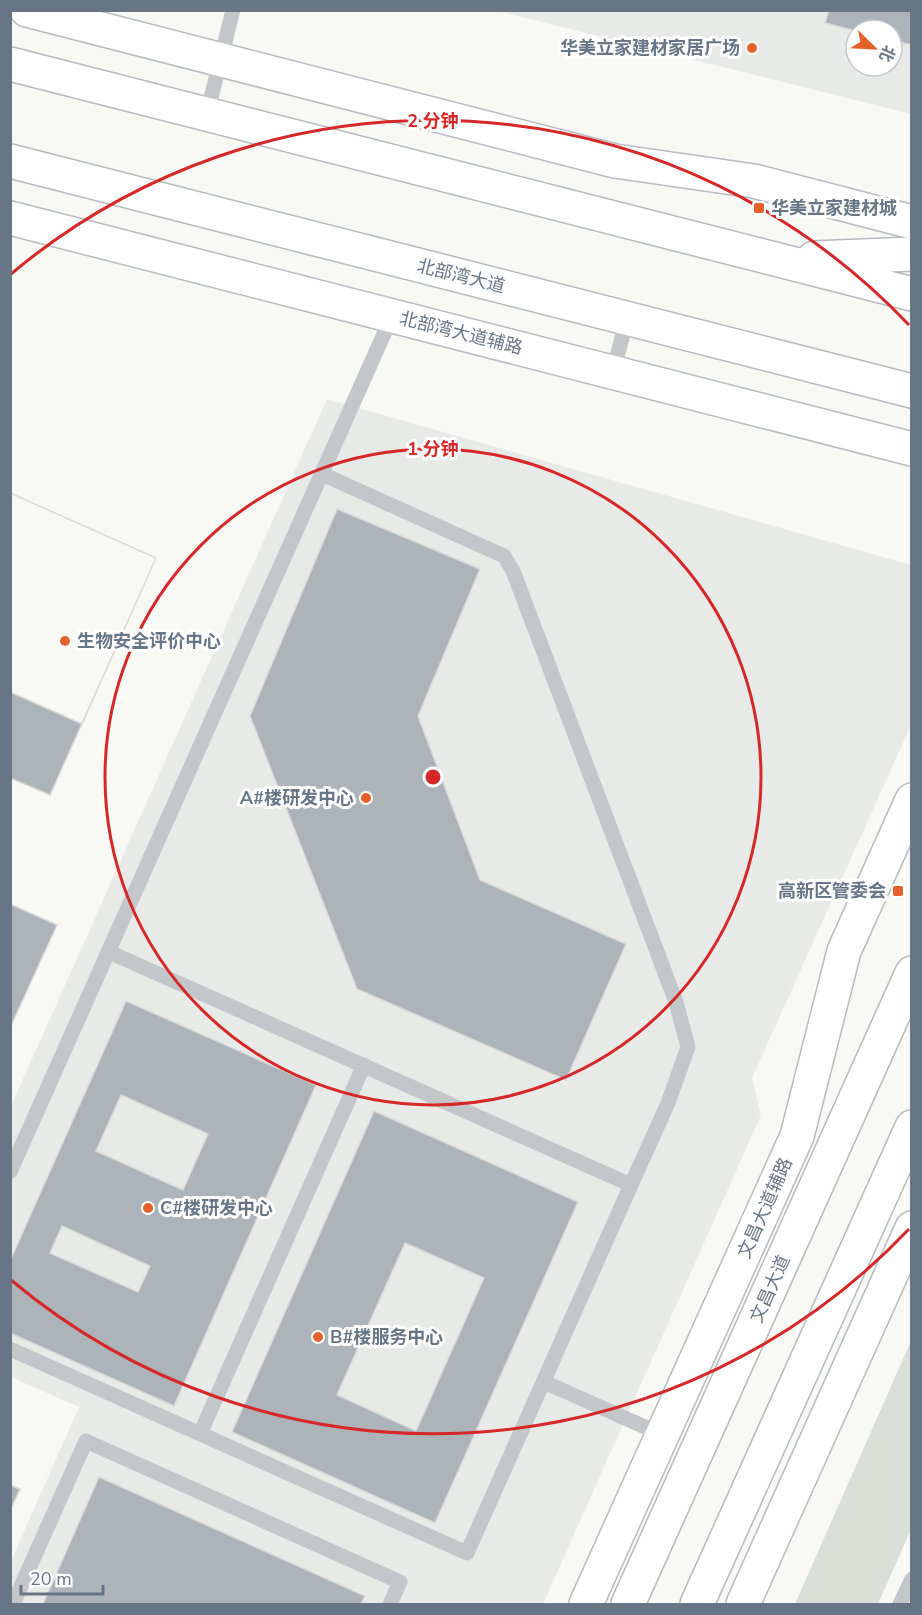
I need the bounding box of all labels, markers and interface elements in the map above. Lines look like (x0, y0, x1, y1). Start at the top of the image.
north arrow (844, 18, 904, 78)
place label: 华美立家建材家居广场 (560, 36, 740, 60)
marker: 华美立家建材家居广场 (745, 41, 759, 55)
text: 北 (873, 42, 900, 65)
text: 2 分钟 (407, 109, 459, 133)
place label: 华美立家建材城 (771, 196, 897, 220)
marker: 华美立家建材城 (752, 201, 766, 215)
street label: 北部湾大道 (414, 253, 508, 299)
street label: 北部湾大道辅路 (397, 306, 525, 360)
text: 1 分钟 (407, 437, 459, 461)
place label: 生物安全评价中心 (77, 629, 221, 653)
marker: 生物安全评价中心 (58, 634, 72, 648)
centre of rings (423, 767, 443, 787)
place label: A#楼研发中心 (240, 786, 354, 810)
marker: A#楼研发中心 (359, 791, 373, 805)
place label: 高新区管委会 (778, 879, 886, 903)
marker: 高新区管委会 (891, 884, 905, 898)
street label: 文昌大道辅路 (732, 1154, 798, 1262)
place label: C#楼研发中心 (160, 1196, 273, 1220)
marker: C#楼研发中心 (141, 1201, 155, 1215)
street label: 文昌大道 (744, 1251, 796, 1327)
place label: B#楼服务中心 (330, 1325, 443, 1349)
marker: B#楼服务中心 (311, 1330, 325, 1344)
scale bar (21, 1558, 104, 1596)
text: 20 m (30, 1567, 72, 1591)

